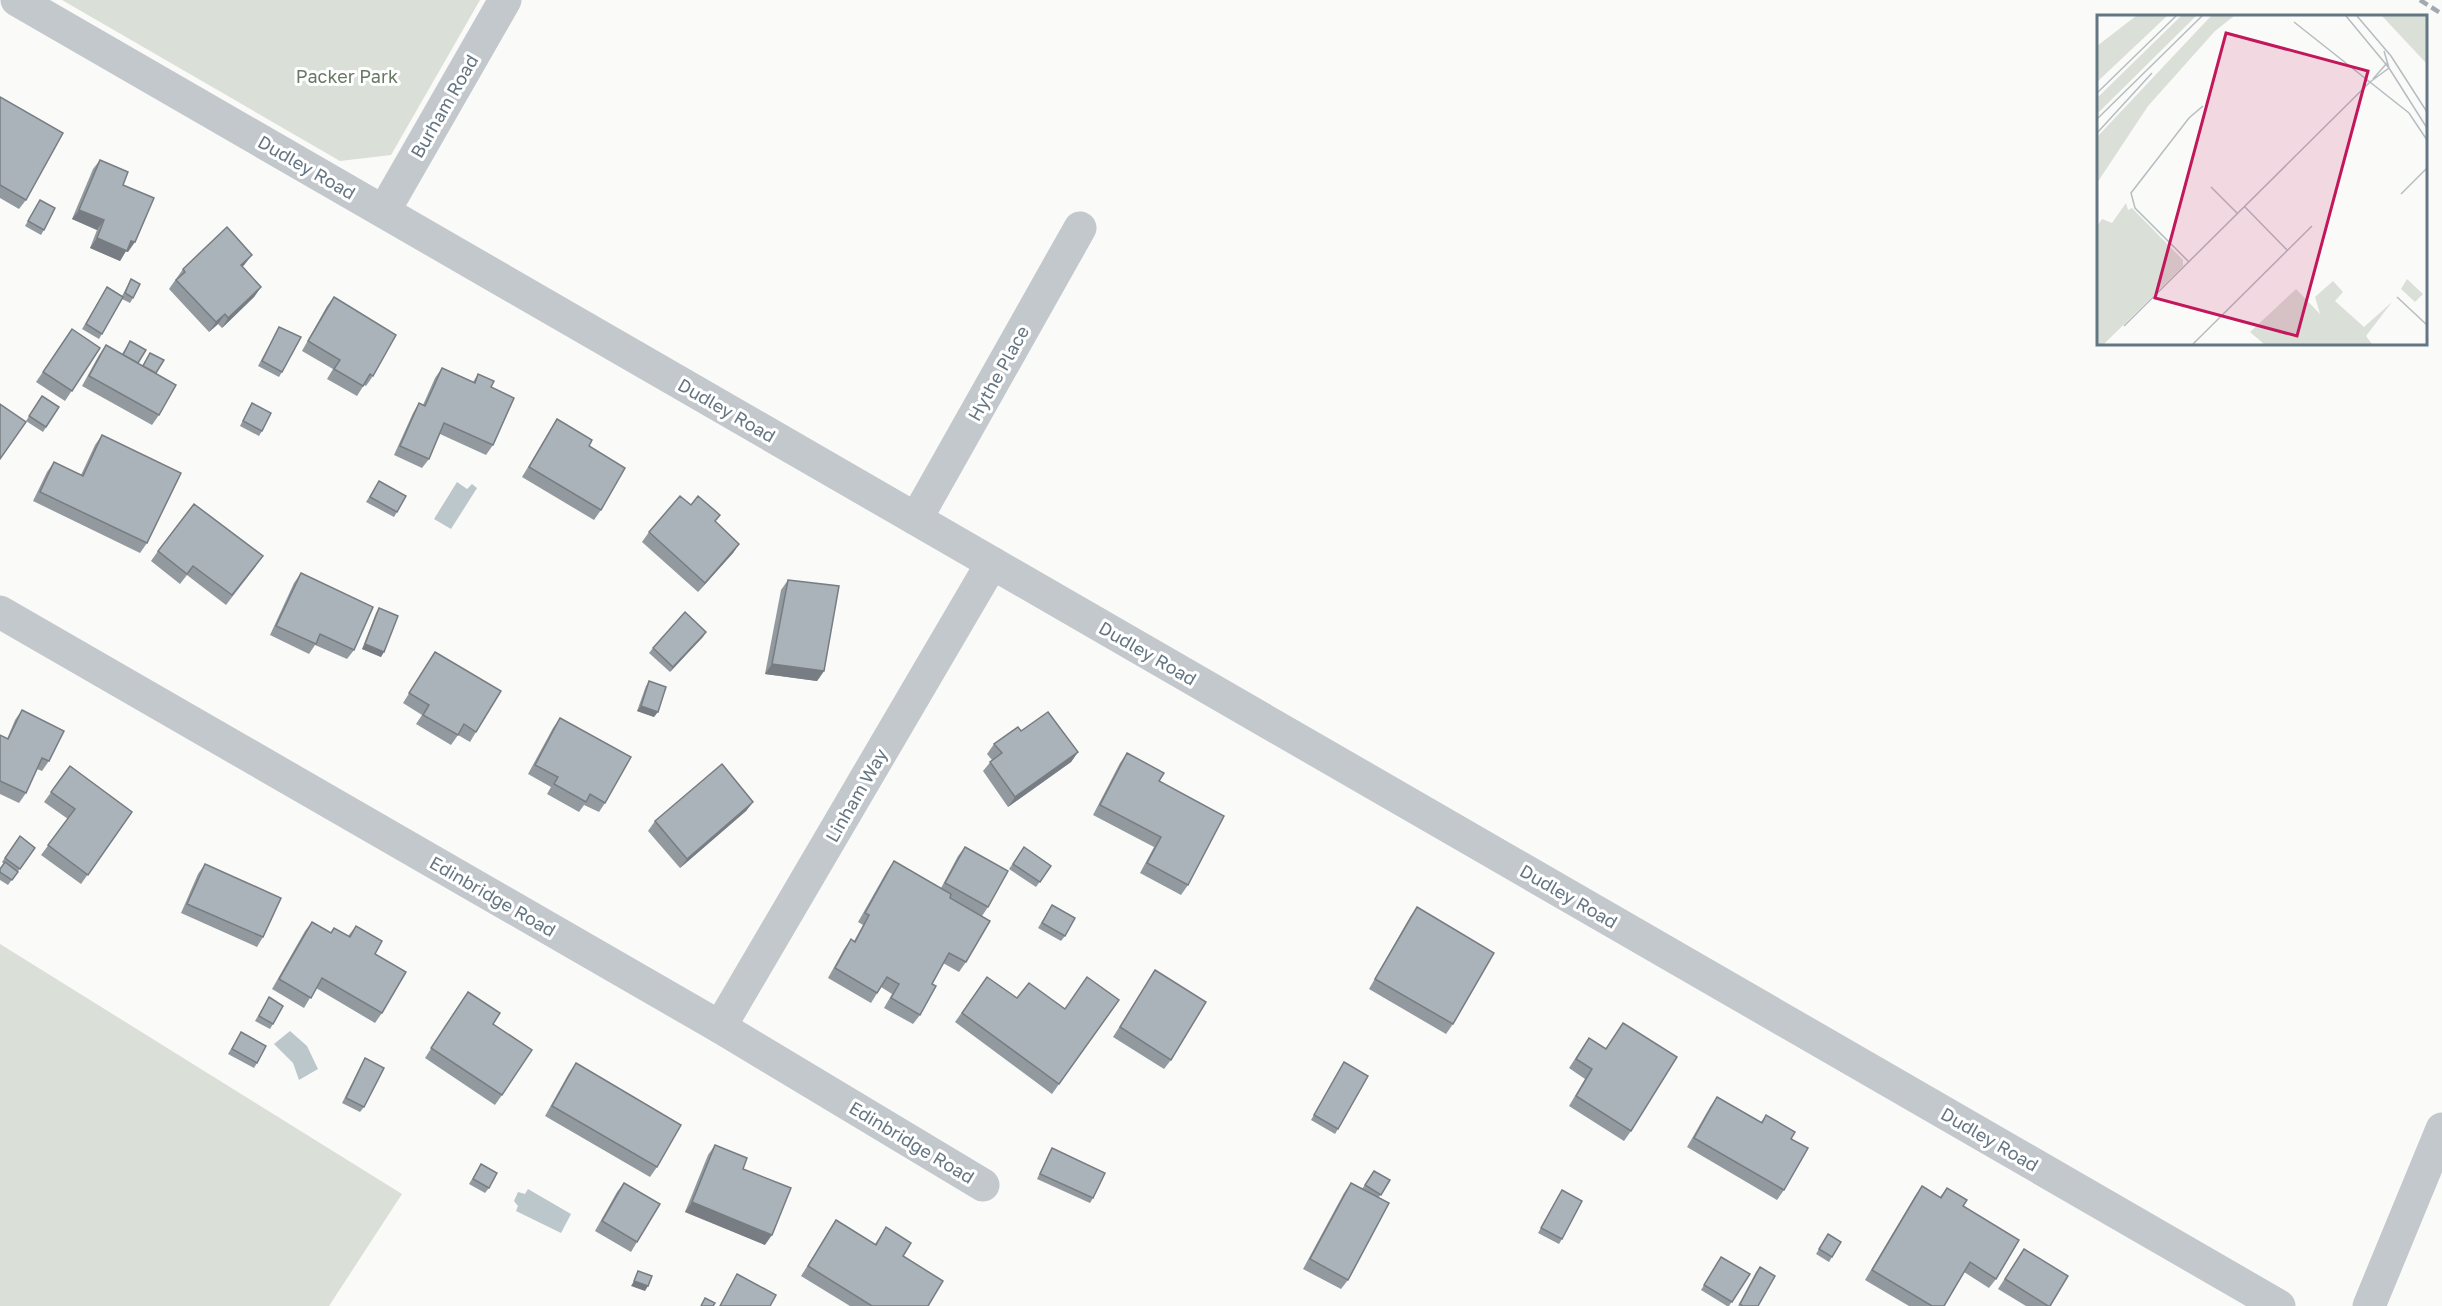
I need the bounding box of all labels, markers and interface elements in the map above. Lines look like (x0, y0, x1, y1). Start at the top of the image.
inset map (2097, 15, 2427, 345)
street label: Burham Road (406, 50, 482, 162)
park label: Packer Park (296, 65, 398, 87)
street label: Dudley Road (254, 130, 360, 204)
street label: Hythe Place (963, 322, 1033, 424)
street label: Dudley Road (674, 373, 780, 447)
street label: Dudley Road (1095, 616, 1201, 690)
street label: Linham Way (820, 744, 892, 846)
street label: Edinbridge Road (426, 851, 560, 941)
street label: Dudley Road (1516, 859, 1622, 933)
street label: Edinbridge Road (846, 1096, 978, 1188)
street label: Dudley Road (1937, 1102, 2043, 1176)

